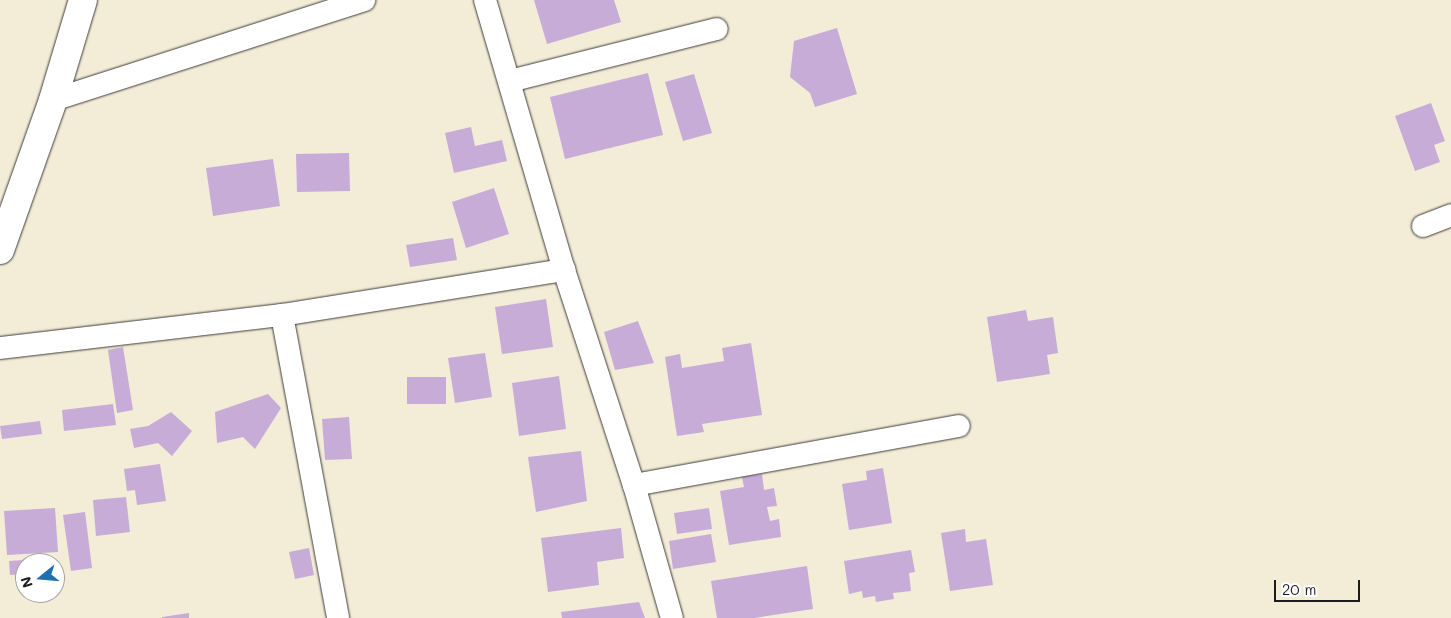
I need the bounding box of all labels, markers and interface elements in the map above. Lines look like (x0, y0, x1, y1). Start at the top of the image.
north arrow (15, 553, 65, 603)
scale bar (1276, 570, 1362, 602)
text: N (15, 574, 37, 590)
text: 20 m (1282, 579, 1316, 599)

